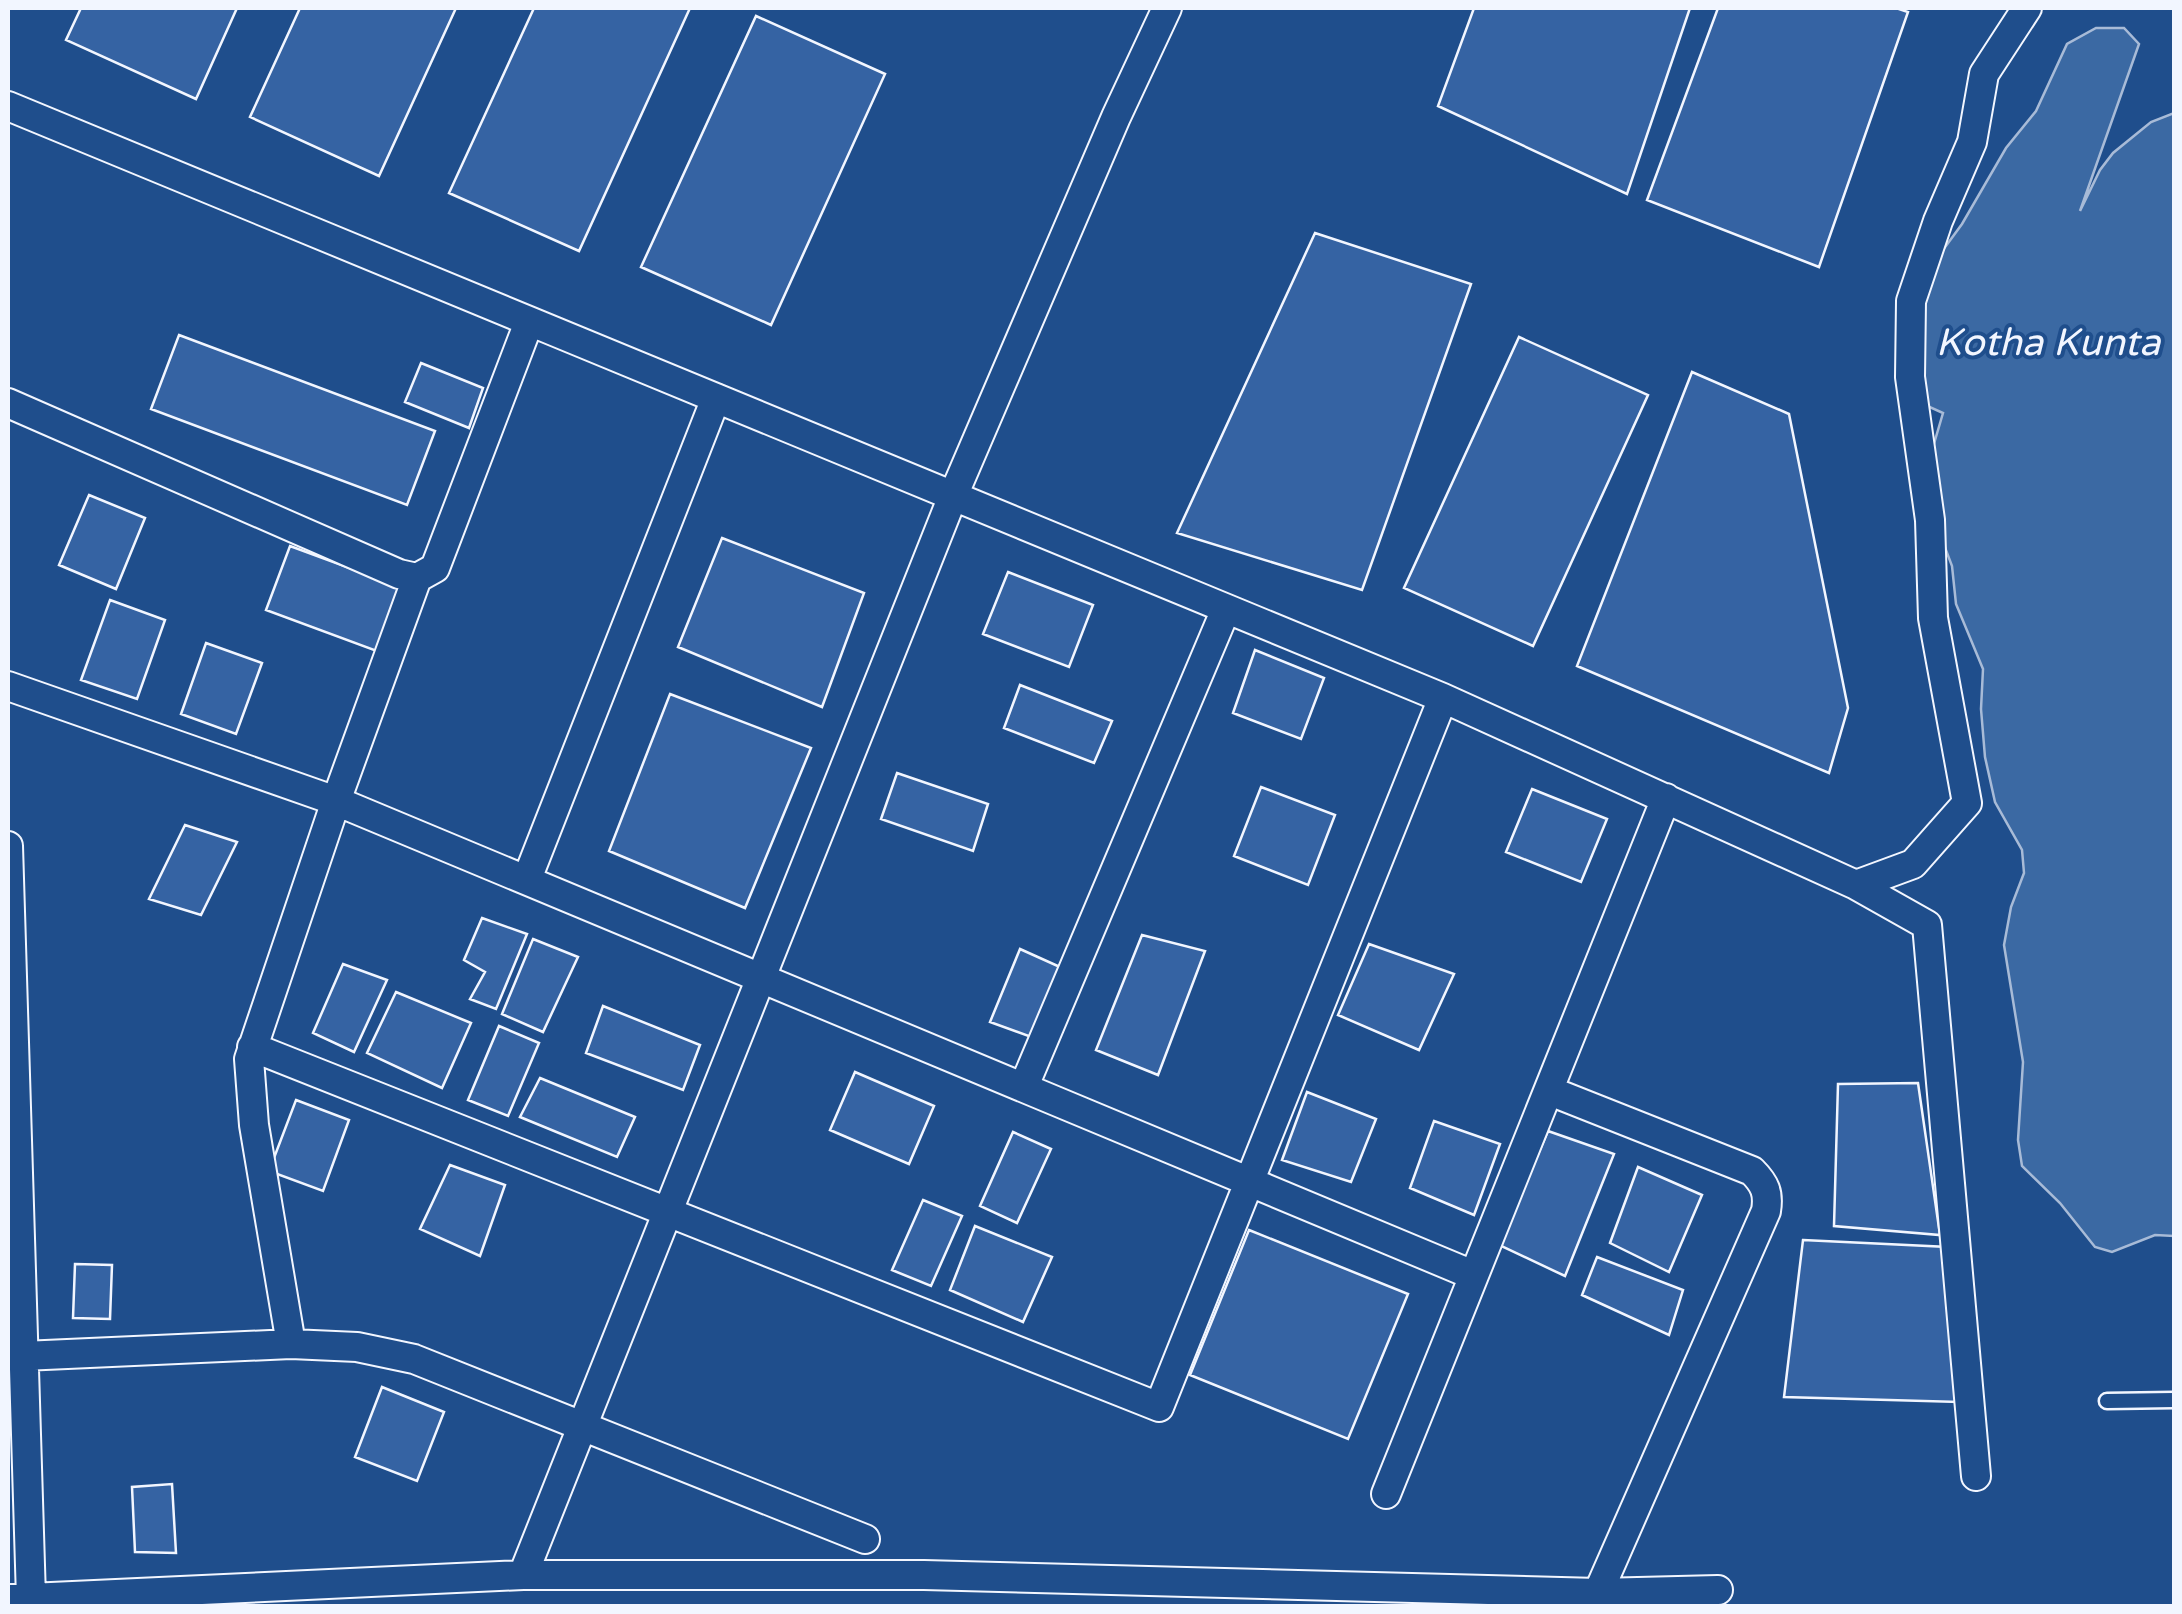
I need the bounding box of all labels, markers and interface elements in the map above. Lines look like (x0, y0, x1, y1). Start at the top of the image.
water label: Kotha Kunta (1936, 320, 2162, 366)

